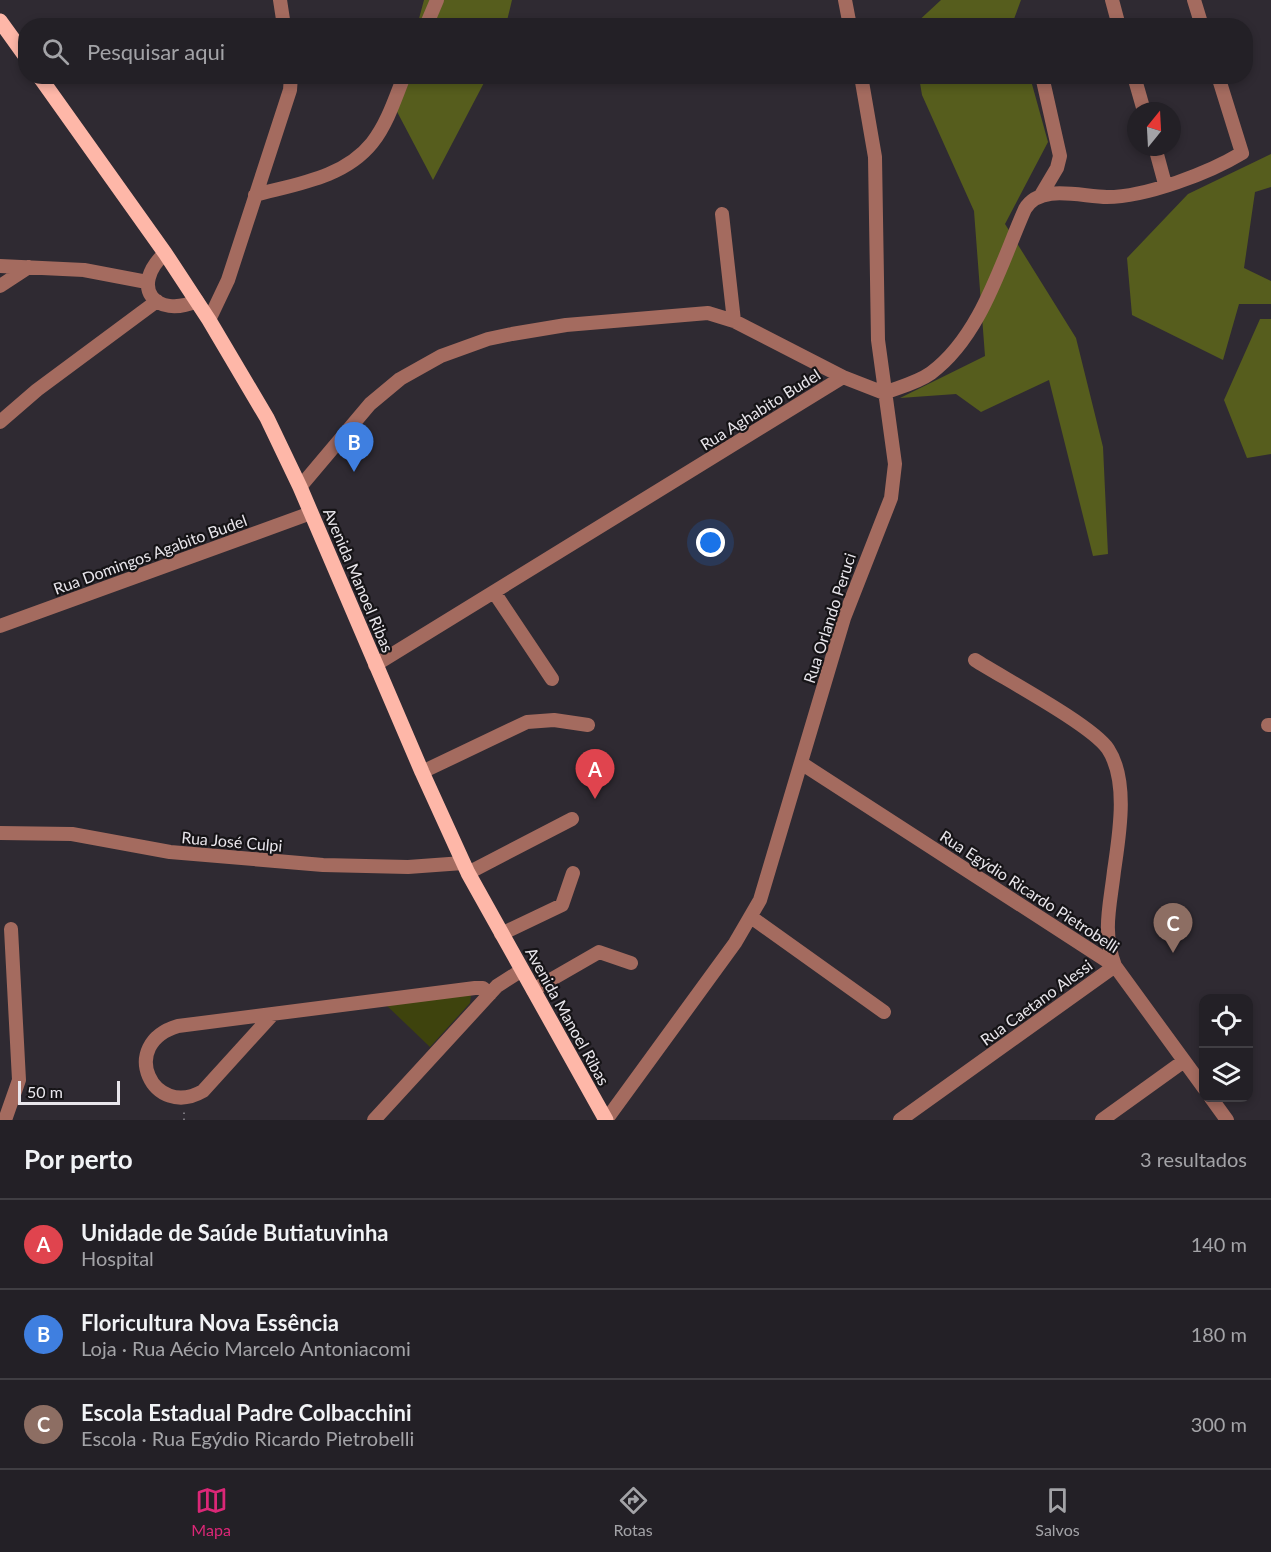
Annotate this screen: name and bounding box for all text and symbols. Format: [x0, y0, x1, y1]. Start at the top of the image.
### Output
search box [18, 18, 1253, 84]
icon: search [39, 35, 72, 68]
text: Pesquisar aqui [87, 38, 225, 65]
north arrow [1127, 102, 1181, 156]
street label: Rua Aghabito Budel [696, 364, 824, 454]
pin: B [334, 422, 374, 472]
street label: Avenida Manoel Ribas [320, 505, 398, 655]
street label: Rua Domingos Agabito Budel [51, 510, 249, 598]
your location [696, 528, 725, 557]
street label: Rua Orlando Peruci [799, 550, 859, 686]
pin: A [576, 750, 614, 799]
street label: Rua Egýdio Ricardo Pietrobelli [937, 826, 1123, 956]
street label: Rua José Culpi [181, 827, 283, 855]
pin: C [1154, 904, 1192, 953]
street label: Avenida Manoel Ribas [522, 944, 614, 1088]
street label: Rua Caetano Alessi [976, 955, 1096, 1049]
map controls [1199, 994, 1253, 1102]
button: locate [1199, 994, 1253, 1048]
button: layers [1199, 1048, 1253, 1102]
scale bar [18, 1078, 120, 1106]
text: 50 m [27, 1082, 63, 1101]
text: Por perto [24, 1143, 133, 1175]
text: 3 resultados [1140, 1147, 1247, 1171]
text: Unidade de Saúde Butiatuvinha [81, 1219, 389, 1246]
text: A [37, 1232, 50, 1256]
text: 140 m [1191, 1232, 1247, 1256]
text: Hospital [81, 1246, 154, 1270]
text: Floricultura Nova Essência [81, 1309, 339, 1336]
text: B [37, 1322, 50, 1346]
text: 180 m [1191, 1322, 1247, 1346]
text: Loja · Rua Aécio Marcelo Antoniacomi [81, 1336, 411, 1360]
text: Escola Estadual Padre Colbacchini [81, 1399, 412, 1426]
text: C [37, 1412, 50, 1436]
text: 300 m [1191, 1412, 1247, 1436]
text: Escola · Rua Egýdio Ricardo Pietrobelli [81, 1426, 414, 1450]
tab: Mapa [191, 1484, 231, 1539]
tab: Rotas [614, 1484, 653, 1539]
tab: Salvos [1035, 1484, 1080, 1539]

